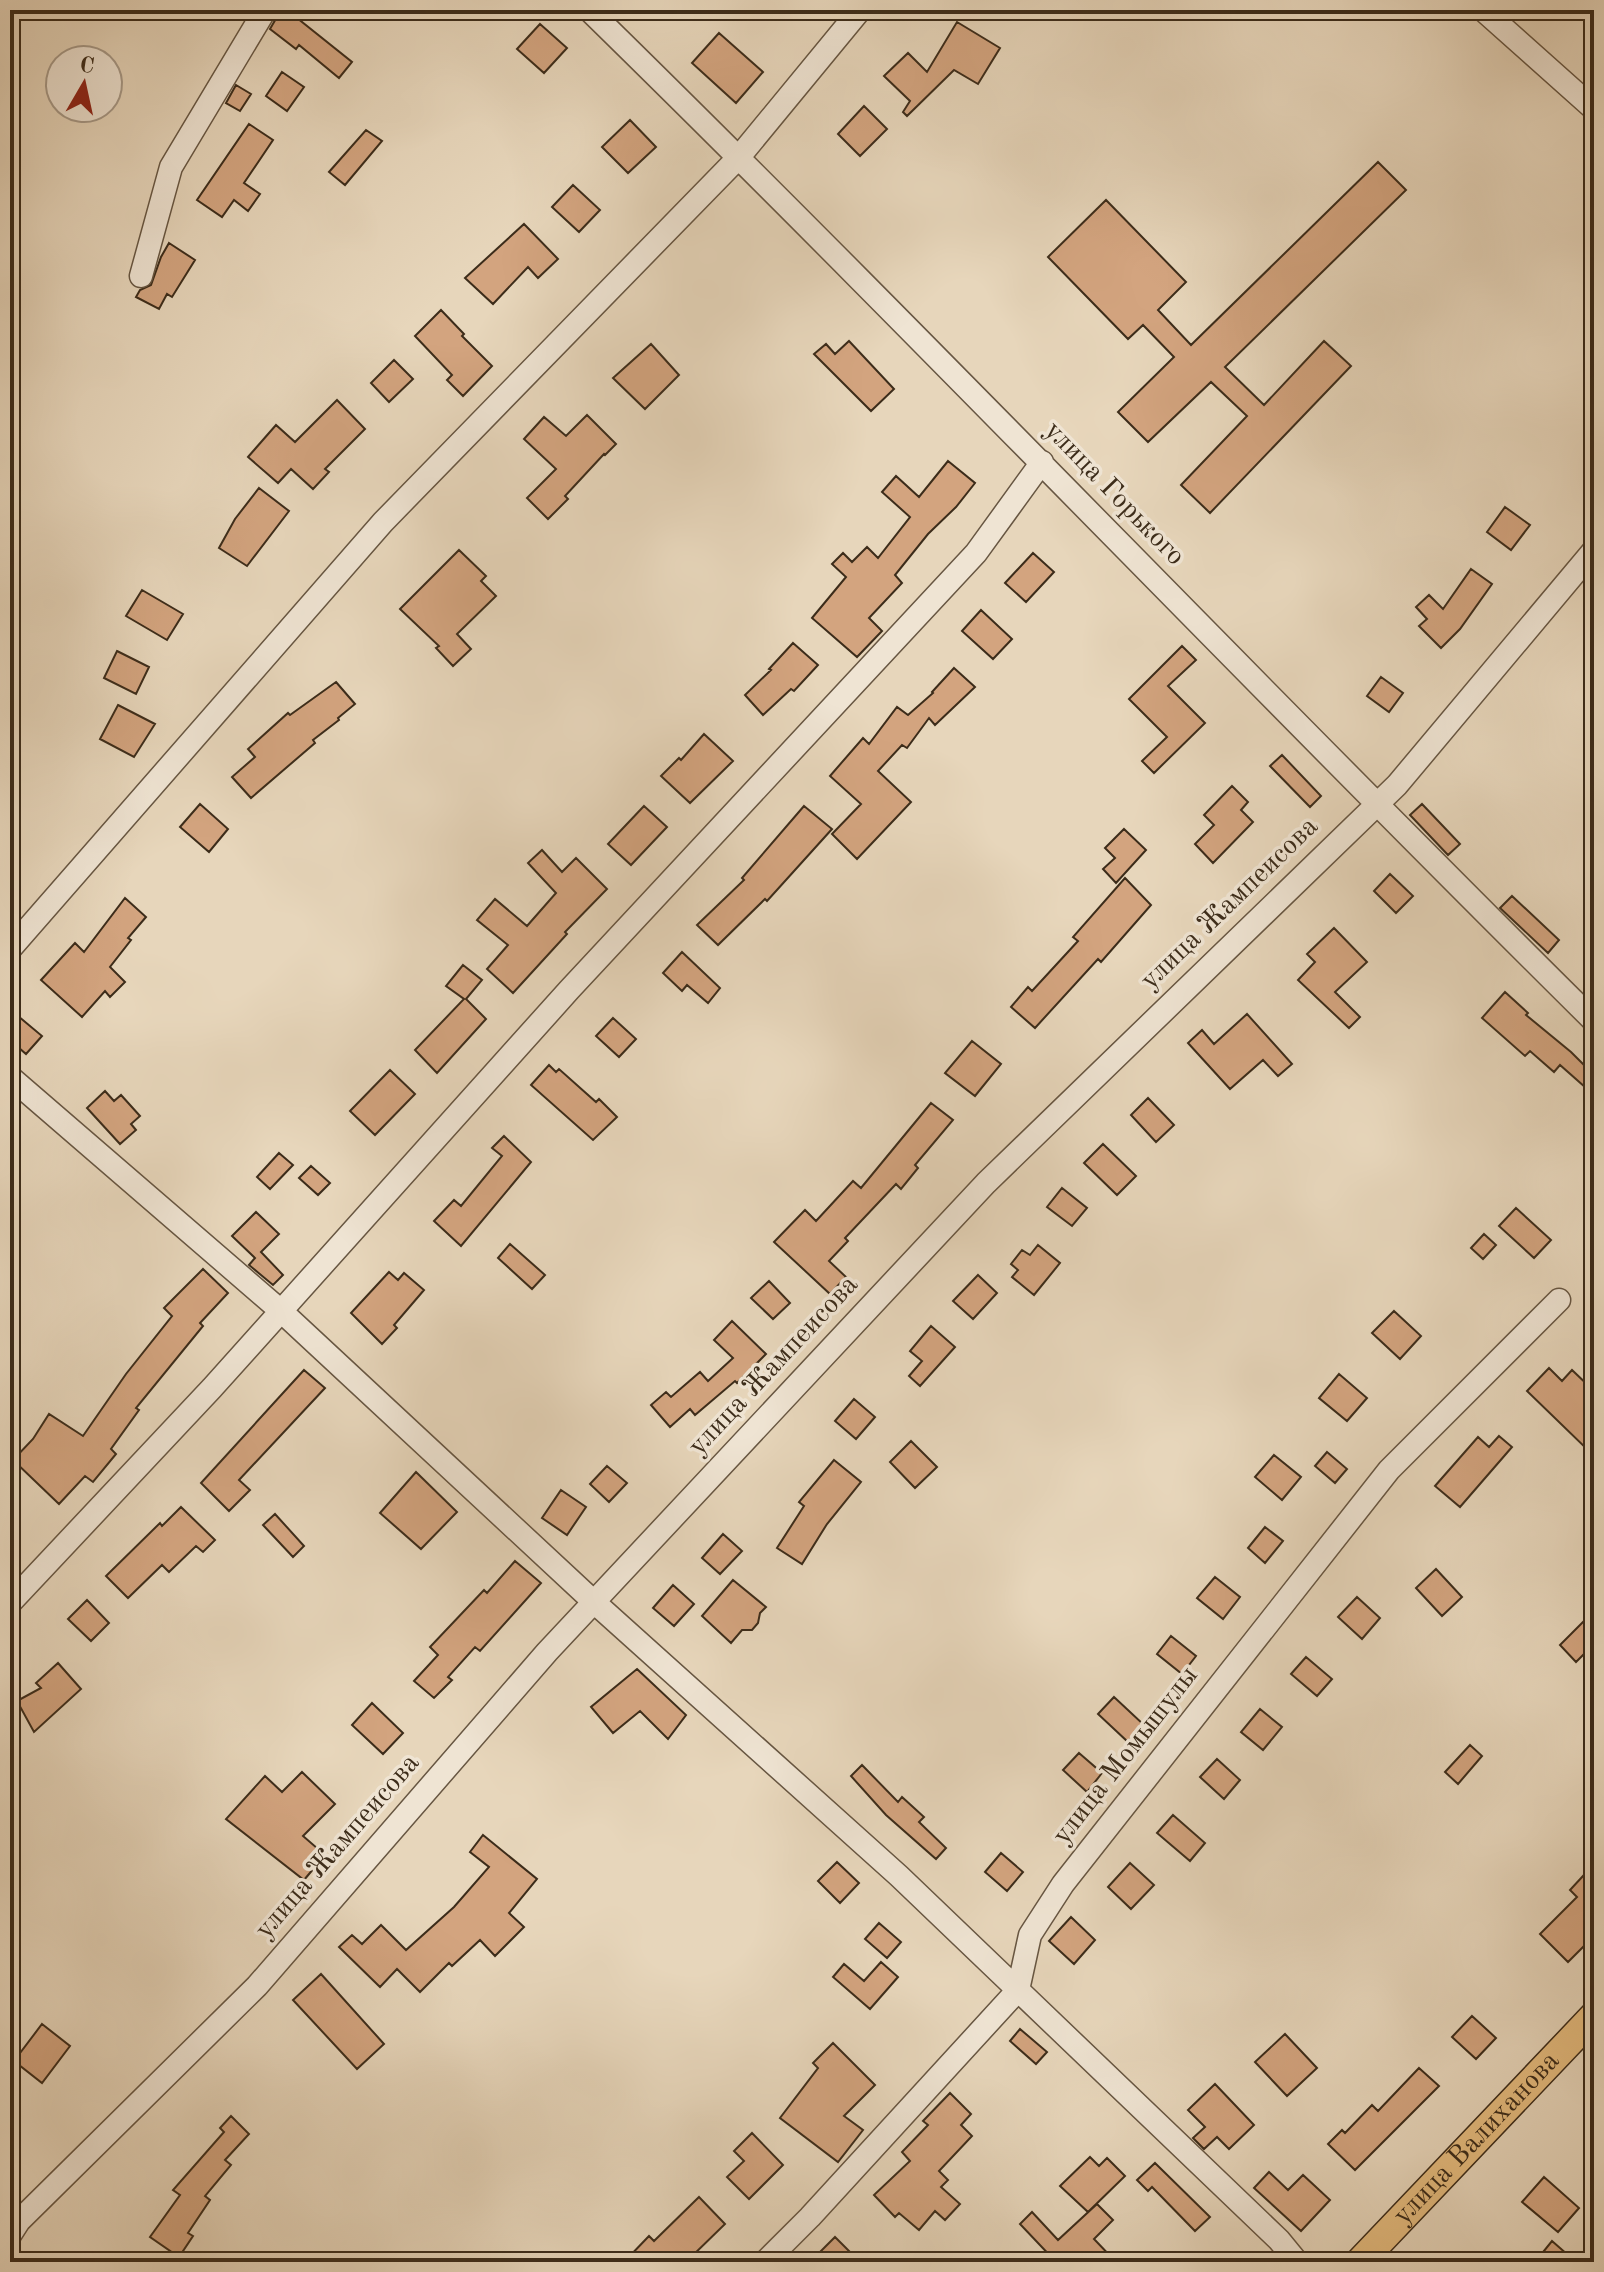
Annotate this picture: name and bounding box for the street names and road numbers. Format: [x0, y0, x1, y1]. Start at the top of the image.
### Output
street label: улица Горького [1039, 417, 1189, 571]
street label: улица Жампеисова [1136, 812, 1324, 995]
street label: улица Жампеисова [684, 1271, 864, 1461]
street label: улица Момышулы [1048, 1662, 1204, 1850]
street label: улица Жампеисова [251, 1749, 426, 1945]
street label: улица Валиханова [1389, 2047, 1566, 2231]

